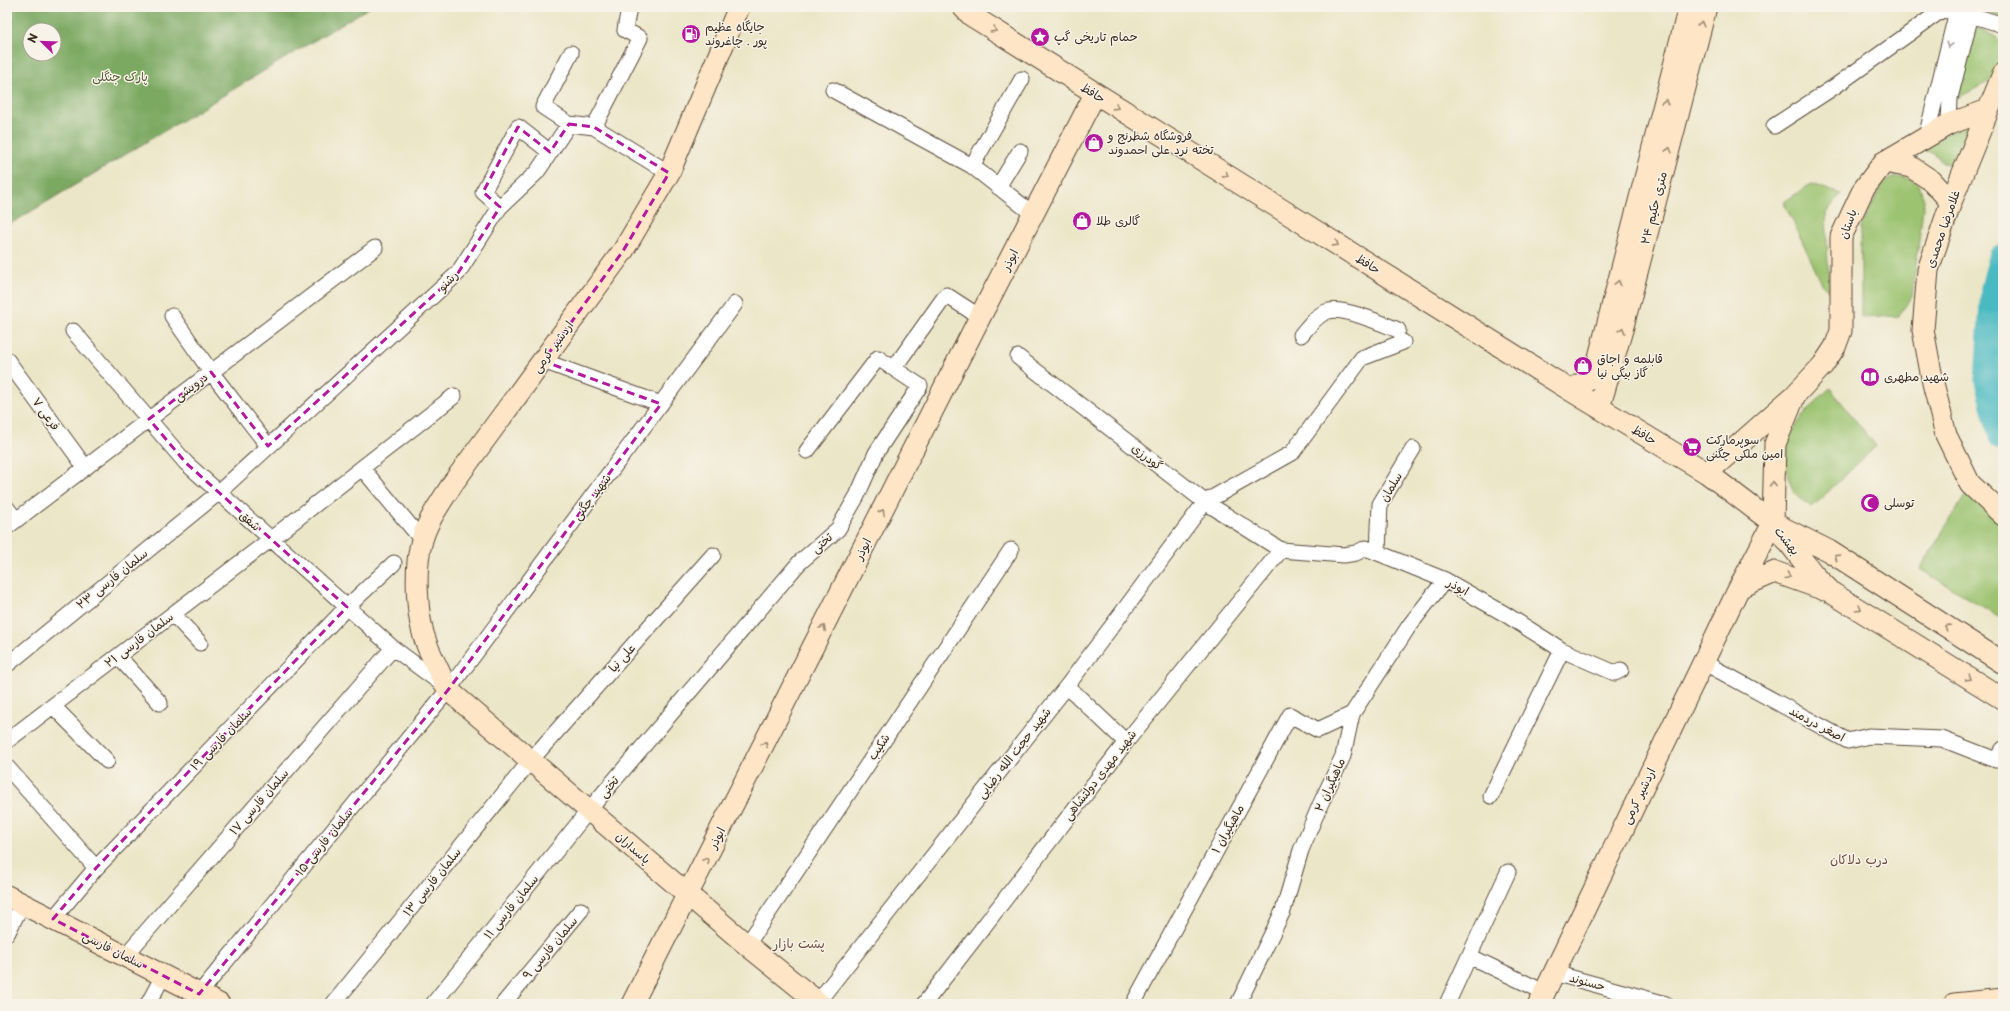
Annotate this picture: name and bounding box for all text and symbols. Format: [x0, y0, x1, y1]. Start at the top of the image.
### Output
place label: جایگاه عظیم پور . چاغروند [705, 17, 767, 49]
one-way arrow [1696, 21, 1705, 28]
north arrow [22, 22, 62, 62]
fuel station icon: جایگاه عظیم پور . چاغروند [680, 23, 702, 45]
one-way arrow [990, 25, 997, 33]
place icon: حمام تاریخی گپ [1029, 26, 1051, 48]
place label: حمام تاریخی گپ [1054, 27, 1138, 46]
text: N [23, 30, 42, 45]
one-way arrow [1945, 41, 1954, 48]
park label: پارک جنگلی [92, 67, 148, 85]
street label: حافظ [1078, 78, 1109, 107]
one-way arrow [1660, 99, 1668, 106]
one-way arrow [1112, 102, 1119, 109]
place label: فروشگاه شطرنج و تخته نرد علی احمدوند [1107, 126, 1214, 158]
shop icon: فروشگاه شطرنج و تخته نرد علی احمدوند [1083, 132, 1105, 154]
one-way arrow [1664, 147, 1672, 154]
street label: ۲۴ متری حکیم [1635, 169, 1672, 246]
one-way arrow [1222, 171, 1229, 178]
street label: غلامرضا محمدی [1920, 187, 1964, 270]
street label: باستان [1833, 206, 1861, 241]
shop icon: گالری طلا [1071, 210, 1093, 232]
place label: گالری طلا [1096, 211, 1140, 229]
one-way arrow [1332, 239, 1339, 246]
street label: ابوذر [996, 246, 1022, 274]
street label: حافظ [1353, 249, 1384, 278]
street label: رشنو [432, 266, 462, 295]
one-way arrow [1614, 279, 1622, 286]
street label: اردشیر کرمی [527, 317, 577, 376]
one-way arrow [1617, 327, 1626, 334]
place label: قابلمه و اجاق گاز بیگی نیا [1597, 349, 1663, 381]
shop icon: قابلمه و اجاق گاز بیگی نیا [1572, 355, 1594, 377]
library icon: شهید مطهری [1859, 366, 1881, 388]
street label: درویشی [170, 367, 211, 405]
place label: شهید مطهری [1884, 367, 1949, 385]
street label: فرعی ۷ [29, 393, 65, 434]
street label: حافظ [1629, 420, 1660, 449]
place label: سوپرمارکت امین ملکی چگنی [1706, 430, 1783, 462]
supermarket icon: سوپرمارکت امین ملکی چگنی [1681, 436, 1703, 458]
street label: گودرزی [1128, 438, 1167, 474]
street label: سلمان [1374, 468, 1406, 505]
street label: شهید چگنی [568, 469, 615, 524]
one-way arrow [1769, 481, 1777, 487]
mosque icon: توسلی [1859, 492, 1881, 514]
place label: توسلی [1884, 493, 1915, 511]
street label: شفق [236, 506, 265, 535]
one-way arrow [877, 509, 884, 516]
street label: بهشت [1771, 522, 1805, 558]
street label: تختی [807, 527, 836, 557]
street label: ابوذر [849, 535, 875, 563]
street label: سلمان فارسی ۲۳ [72, 544, 151, 613]
one-way arrow [1834, 554, 1841, 561]
one-way arrow [1784, 571, 1791, 580]
street label: ابوذر [1444, 572, 1473, 599]
one-way arrow [1854, 604, 1861, 611]
street label: سلمان فارسی ۲۱ [100, 607, 177, 671]
one-way arrow [818, 625, 826, 632]
one-way arrow [1944, 625, 1951, 632]
street label: علی نیا [604, 639, 639, 676]
one-way arrow [1965, 673, 1972, 680]
street label: اصغر دردمند [1786, 701, 1849, 745]
street label: سلمان فارسی ۱۹ [185, 703, 255, 774]
street label: شهید حجت الله رضایی [972, 703, 1055, 802]
street label: شهید مهدی دولتشاهی [1058, 725, 1140, 823]
street label: شکیب [863, 730, 894, 763]
one-way arrow [760, 741, 768, 748]
street label: ماهیگیران ۲ [1309, 755, 1349, 814]
street label: سلمان فارسی ۱۷ [224, 764, 292, 838]
street label: اردشیر کرمی [1617, 764, 1659, 827]
street label: تختی [594, 771, 623, 801]
street label: ماهیگیران ۱ [1206, 801, 1248, 856]
street label: سلمان فارسی ۱۵ [290, 804, 356, 879]
street label: ابوذر [703, 824, 729, 852]
street label: پاسداران [612, 827, 655, 867]
street label: سلمان فارسی ۱۳ [398, 843, 465, 920]
district label: درب دلاکان [1830, 849, 1888, 868]
one-way arrow [701, 857, 709, 865]
street label: سلمان فارسی ۱۱ [478, 870, 542, 943]
street label: سلمان فارسی ۹ [517, 912, 581, 983]
street label: سلمان فارسی [80, 926, 147, 972]
district label: پشت بازار [772, 933, 825, 952]
street label: حسنوند [1568, 968, 1608, 995]

